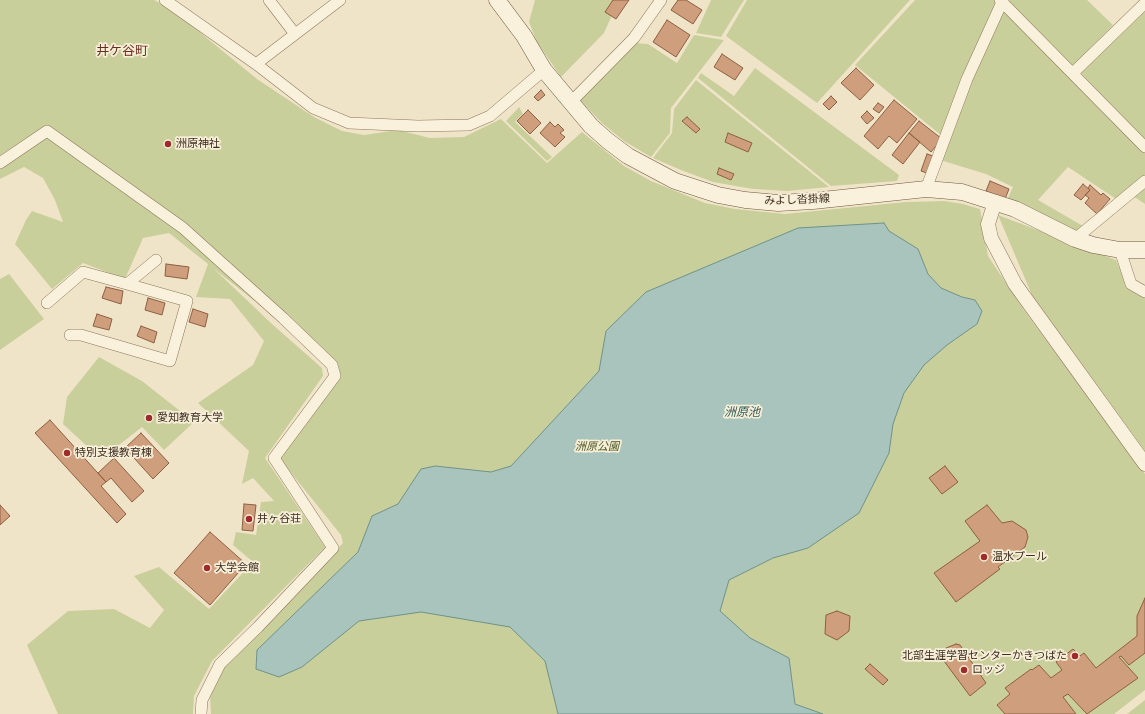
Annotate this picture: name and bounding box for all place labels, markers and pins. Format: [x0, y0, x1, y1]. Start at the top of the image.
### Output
place label: 洲原神社 [176, 137, 220, 151]
marker: 洲原神社 [163, 139, 173, 149]
place label: 愛知教育大学 [157, 411, 223, 425]
marker: 愛知教育大学 [144, 413, 154, 423]
place label: 特別支援教育棟 [75, 446, 152, 460]
marker: 特別支援教育棟 [62, 448, 72, 458]
place label: 井ヶ谷荘 [257, 512, 301, 526]
marker: 井ヶ谷荘 [244, 514, 254, 524]
place label: 温水プール [992, 550, 1047, 564]
marker: 温水プール [979, 552, 989, 562]
place label: 大学会館 [215, 561, 259, 575]
marker: 大学会館 [202, 563, 212, 573]
place label: 北部生涯学習センターかきつばた [902, 649, 1067, 663]
marker: 北部生涯学習センターかきつばた [1070, 651, 1080, 661]
place label: ロッジ [972, 663, 1005, 677]
marker: ロッジ [959, 665, 969, 675]

